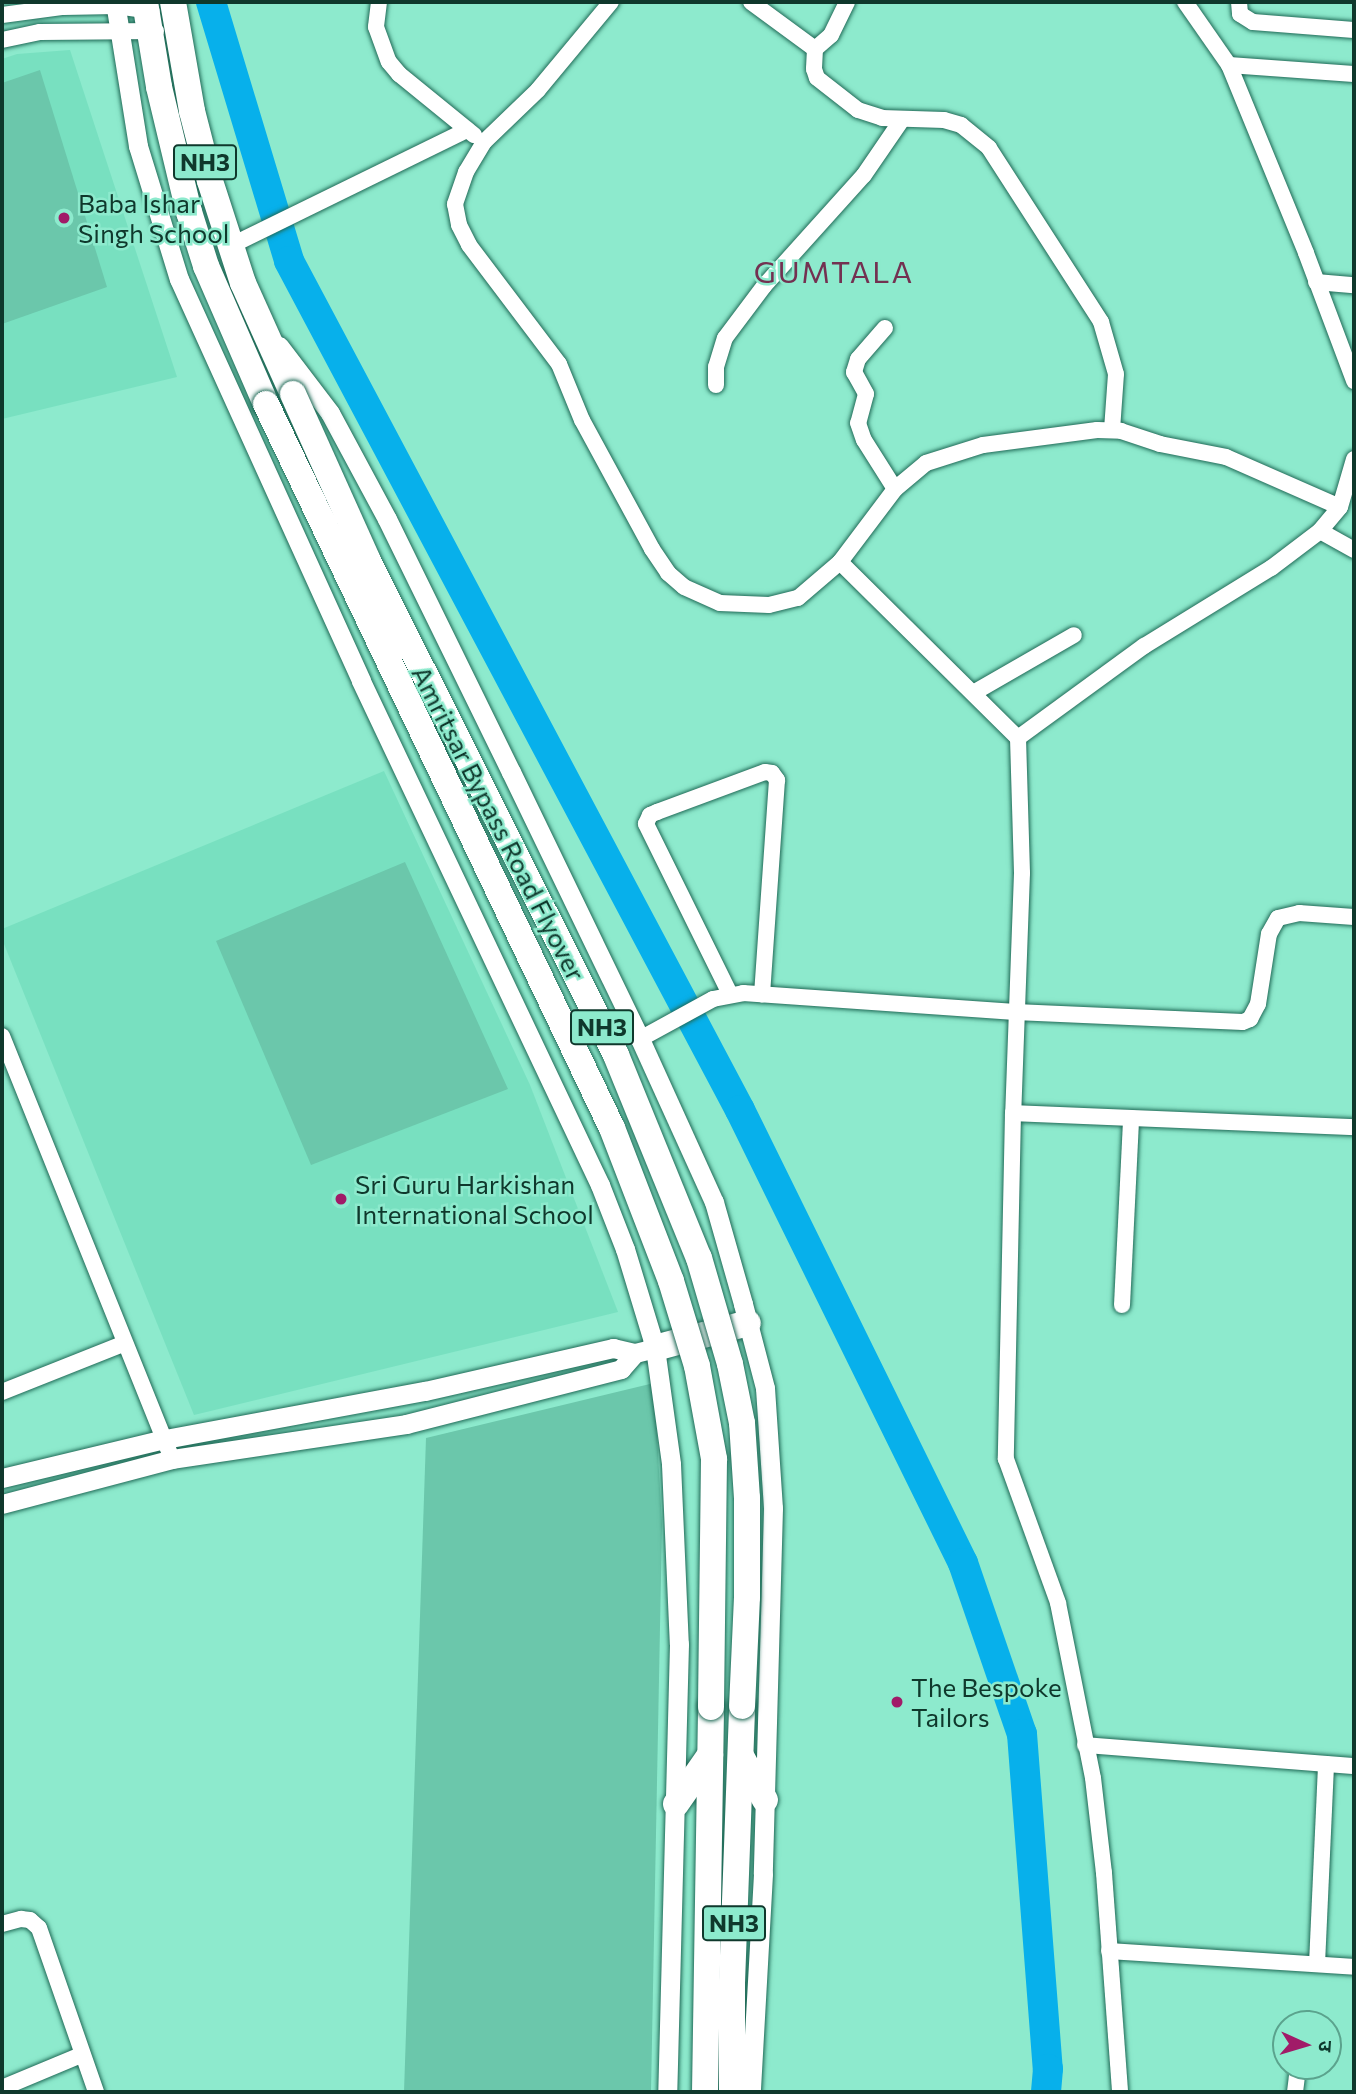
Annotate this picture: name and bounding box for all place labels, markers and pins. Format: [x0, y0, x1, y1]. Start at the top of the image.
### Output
place label: Baba Ishar Singh School [78, 187, 229, 248]
marker: Baba Ishar Singh School [56, 210, 72, 226]
place label: Sri Guru Harkishan International School [355, 1168, 594, 1230]
marker: Sri Guru Harkishan International School [333, 1191, 349, 1207]
place label: The Bespoke Tailors [911, 1671, 1062, 1732]
marker: The Bespoke Tailors [889, 1694, 905, 1710]

